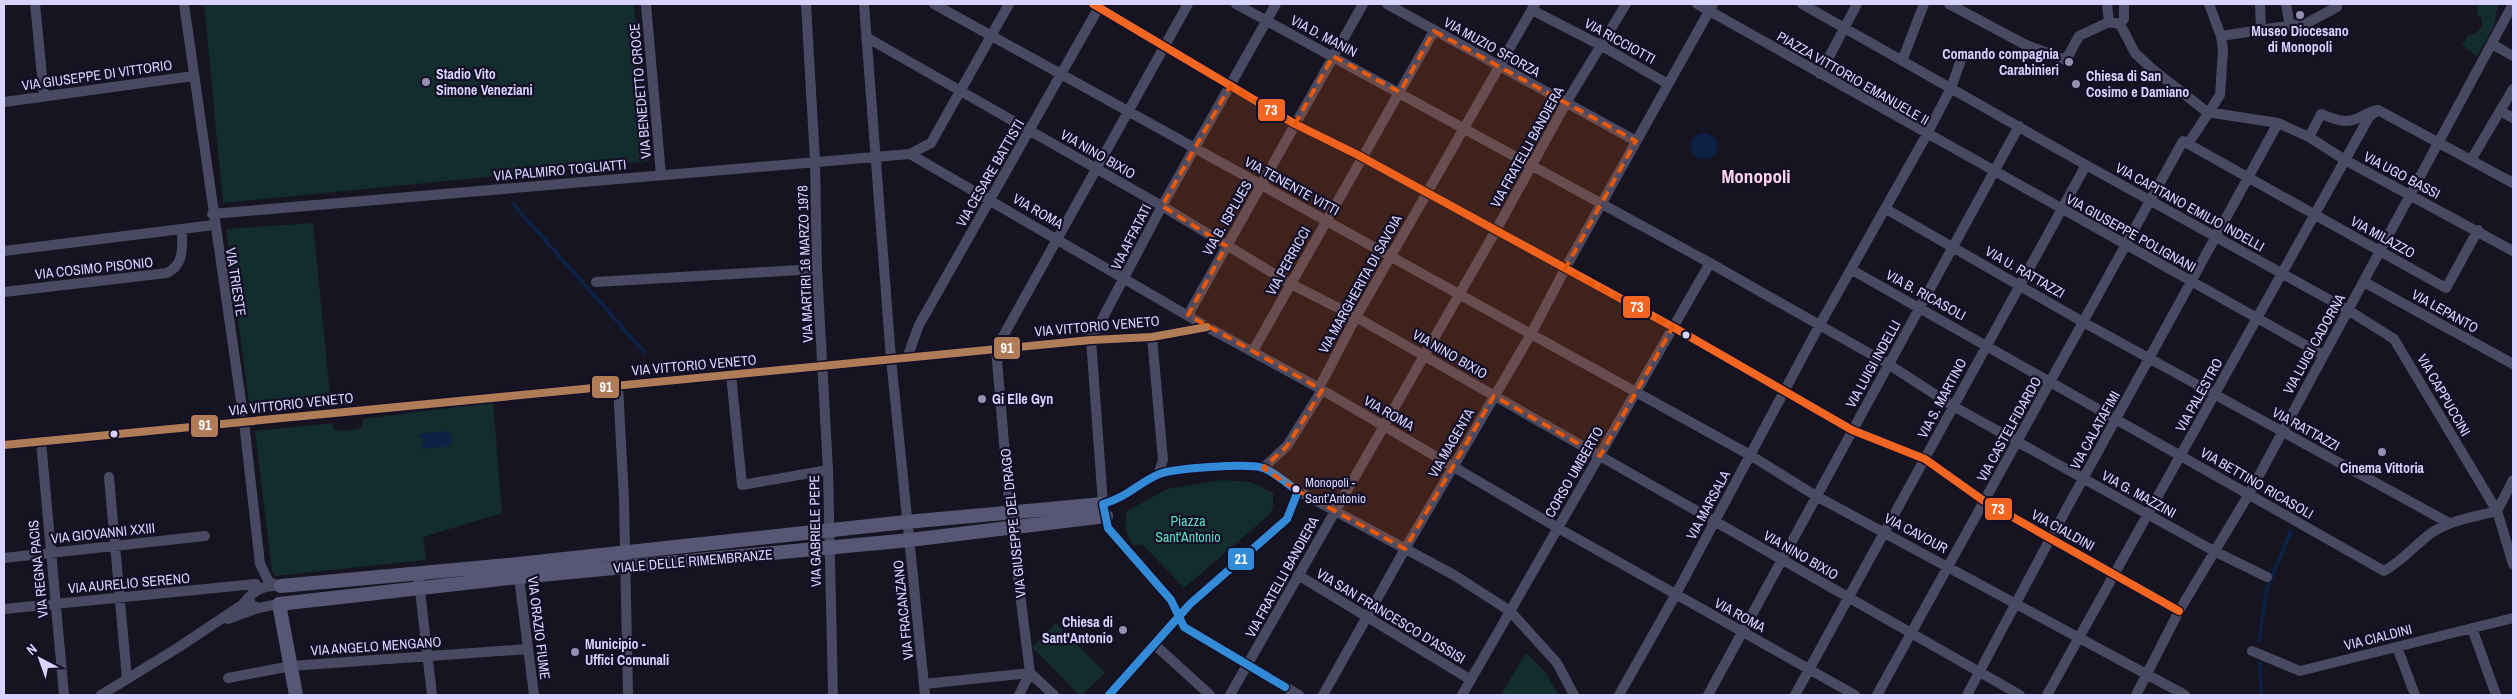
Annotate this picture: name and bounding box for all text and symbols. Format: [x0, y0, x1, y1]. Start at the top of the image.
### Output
marker: Museo Diocesano di Monopoli [2294, 9, 2306, 21]
street label: VIA D. MANIN [1288, 11, 1360, 61]
street label: VIA MUZIO SFORZA [1440, 13, 1544, 81]
street label: VIA RICCIOTTI [1581, 14, 1659, 68]
place label: Museo Diocesano di Monopoli [2251, 22, 2349, 56]
street label: VIA BENEDETTO CROCE [625, 23, 655, 159]
street label: PIAZZA VITTORIO EMANUELE II [1774, 27, 1932, 129]
place label: Comando compagnia Carabinieri [1942, 45, 2060, 79]
street label: VIA GIUSEPPE DI VITTORIO [21, 56, 173, 94]
marker: Comando compagnia Carabinieri [2063, 56, 2075, 68]
place label: Stadio Vito Simone Veneziani [436, 65, 533, 99]
place label: Chiesa di San Cosimo e Damiano [2086, 67, 2189, 101]
marker: Stadio Vito Simone Veneziani [420, 76, 432, 88]
marker: Chiesa di San Cosimo e Damiano [2070, 78, 2082, 90]
street label: VIA FRATELLI BANDIERA [1486, 83, 1568, 211]
line badge: 73 [1257, 98, 1286, 122]
text: 73 [1265, 101, 1277, 119]
street label: VIA CESARE BATTISTI [952, 116, 1028, 230]
street label: VIA NINO BIXIO [1057, 125, 1139, 183]
street label: VIA UGO BASSI [2361, 147, 2443, 203]
street label: VIA TENENTE VITTI [1241, 153, 1343, 219]
street label: VIA PALMIRO TOGLIATTI [493, 155, 627, 185]
street label: VIA CAPITANO EMILIO INDELLI [2112, 158, 2268, 256]
district label: Monopoli [1721, 163, 1791, 189]
street label: VIA B. ISPLUES [1198, 177, 1256, 259]
street label: VIA MARTIRI 16 MARZO 1978 [793, 185, 817, 343]
street label: VIA ROMA [1009, 189, 1067, 233]
street label: VIA GIUSEPPE POLIGNANI [2063, 190, 2199, 276]
street label: VIA AFFATATI [1107, 201, 1155, 273]
street label: VIA MARGHERITA DI SAVOIA [1314, 211, 1406, 357]
street label: VIA MILAZZO [2348, 212, 2418, 262]
street label: VIA PERRICCI [1262, 223, 1314, 299]
street label: VIA U. RATTAZZI [1982, 242, 2068, 302]
street label: VIA TRIESTE [222, 246, 250, 318]
street label: VIA COSIMO PISONIO [34, 253, 154, 283]
street label: VIA B. RICASOLI [1883, 266, 1969, 324]
street label: VIA LEPANTO [2408, 285, 2482, 337]
street label: VIA LUIGI CADORNA [2279, 291, 2349, 397]
line badge: 73 [1622, 295, 1651, 319]
text: 73 [1631, 298, 1643, 316]
street label: VIA VITTORIO VENETO [1034, 312, 1160, 340]
street label: VIA LUIGI INDELLI [1841, 317, 1905, 411]
street label: VIA NINO BIXIO [1409, 325, 1491, 383]
unlabelled marker [1681, 330, 1691, 340]
line badge: 91 [993, 336, 1021, 360]
text: 91 [1001, 339, 1014, 357]
street label: VIA VITTORIO VENETO [631, 351, 757, 379]
street label: VIA CAPPUCCINI [2413, 351, 2475, 439]
street label: VIA S. MARTINO [1913, 355, 1971, 441]
street label: VIA PALESTRO [2171, 355, 2227, 435]
street label: VIA CASTELFIDARDO [1973, 373, 2045, 485]
line badge: 91 [591, 375, 620, 399]
text: 91 [600, 378, 613, 396]
street label: VIA VITTORIO VENETO [228, 388, 354, 420]
street label: VIA CALATAFIMI [2066, 388, 2124, 472]
place label: Gi Elle Gyn [992, 390, 1053, 408]
street label: VIA ROMA [1360, 391, 1418, 435]
marker: Gi Elle Gyn [976, 393, 988, 405]
street label: VIA RATTAZZI [2269, 403, 2343, 455]
street label: VIA MAGENTA [1424, 405, 1478, 481]
line badge: 91 [190, 414, 219, 438]
text: 91 [199, 416, 212, 434]
street label: CORSO UMBERTO [1541, 423, 1607, 521]
unlabelled marker [109, 429, 119, 439]
street label: VIA BETTINO RICASOLI [2197, 443, 2317, 523]
marker: Cinema Vittoria [2376, 446, 2388, 458]
street label: VIA GIUSEPPE DEL DRAGO [996, 447, 1030, 599]
place label: Cinema Vittoria [2340, 459, 2425, 477]
street label: VIA G. MAZZINI [2099, 466, 2179, 522]
street label: VIA MARSALA [1682, 467, 1734, 543]
place label: Monopoli - Sant’Antonio [1305, 474, 1366, 507]
street label: VIA GABRIELE PEPE [805, 475, 825, 587]
marker: Monopoli - Sant’Antonio [1291, 484, 1301, 494]
line badge: 73 [1984, 497, 2013, 521]
text: 73 [1992, 500, 2004, 518]
street label: VIA CIALDINI [2028, 505, 2098, 555]
street label: VIA CAVOUR [1881, 509, 1951, 557]
park label: Piazza Sant'Antonio [1155, 512, 1221, 546]
street label: VIA FRATELLI BANDIERA [1241, 513, 1323, 641]
street label: VIA REGNA PACIS [24, 519, 52, 619]
street label: VIA GIOVANNI XXIII [50, 519, 156, 547]
street label: VIA NINO BIXIO [1760, 526, 1842, 584]
street label: VIALE DELLE RIMEMBRANZE [612, 545, 774, 577]
line badge: 21 [1227, 547, 1255, 571]
text: 21 [1235, 550, 1248, 568]
street label: VIA FRACANZANO [889, 559, 917, 661]
street label: VIA SAN FRANCESCO D'ASSISI [1313, 564, 1469, 668]
street label: VIA AURELIO SERENO [67, 569, 191, 597]
street label: VIA ORAZIO FIUME [524, 575, 554, 681]
street label: VIA ROMA [1711, 594, 1769, 636]
place label: Chiesa di Sant'Antonio [1042, 613, 1113, 647]
street label: VIA CIALDINI [2342, 620, 2414, 654]
marker: Chiesa di Sant'Antonio [1117, 624, 1129, 636]
street label: VIA ANGELO MENGANO [310, 632, 442, 660]
north arrow [15, 634, 65, 684]
place label: Municipio - Uffici Comunali [585, 635, 669, 669]
text: N [22, 640, 41, 659]
marker: Municipio - Uffici Comunali [569, 646, 581, 658]

